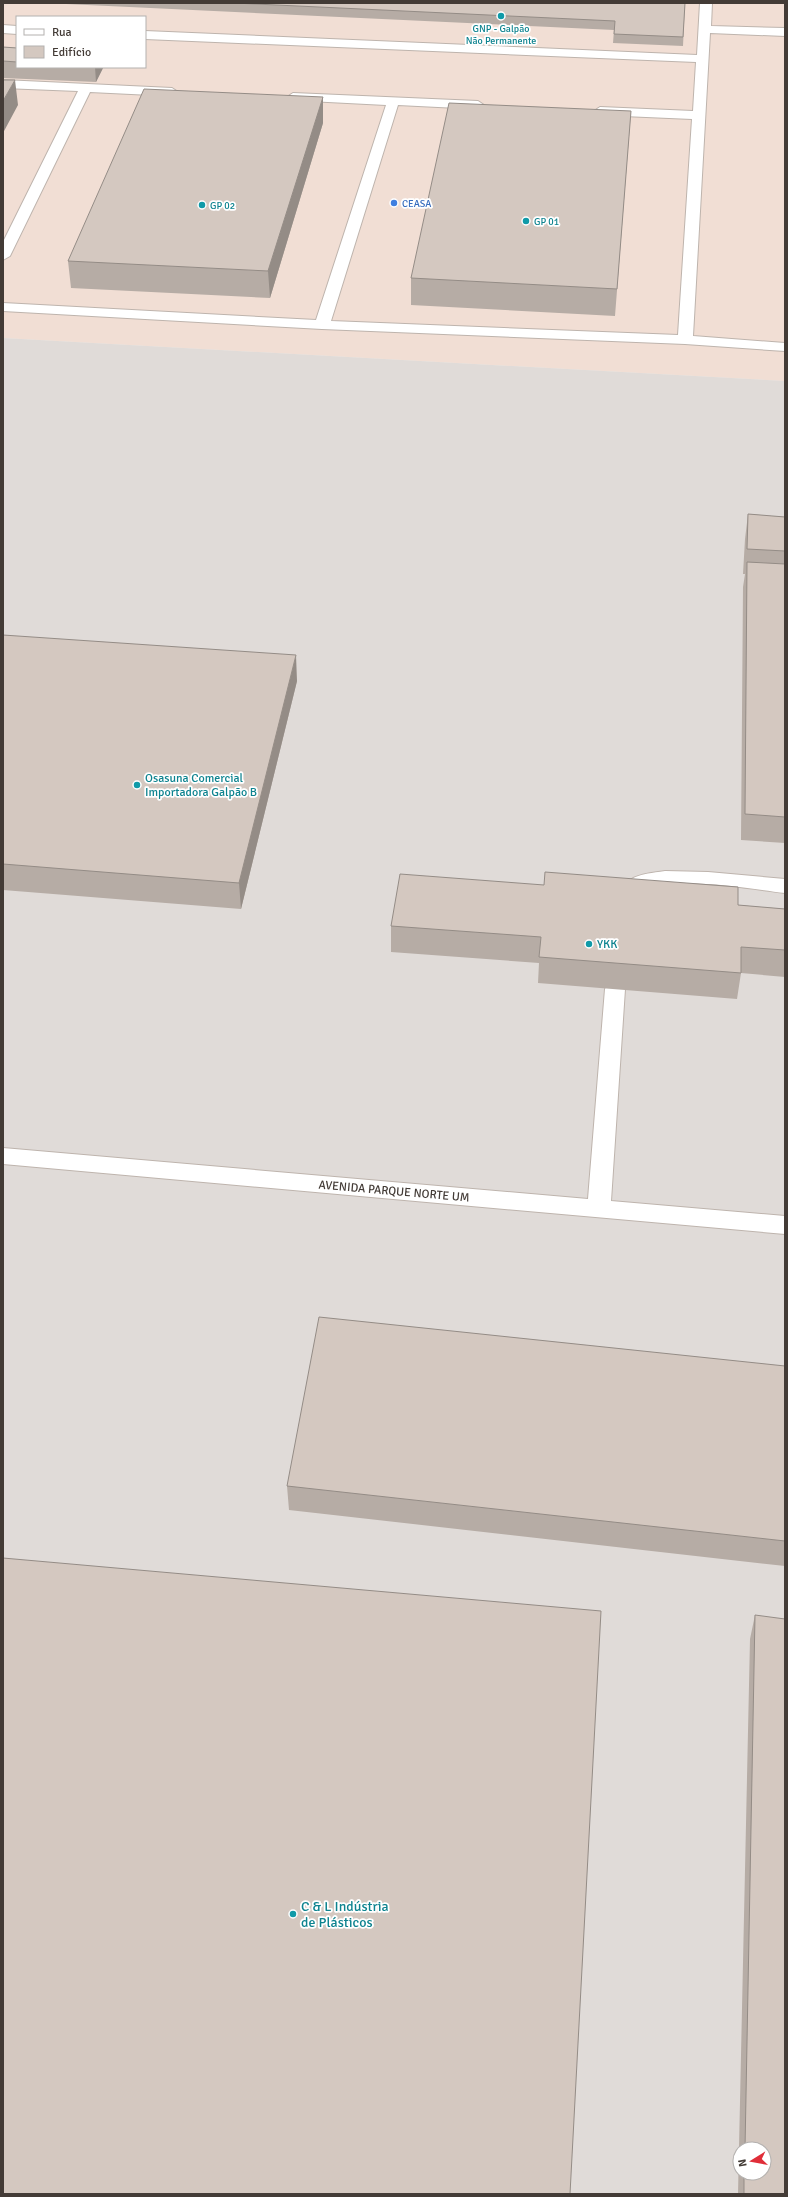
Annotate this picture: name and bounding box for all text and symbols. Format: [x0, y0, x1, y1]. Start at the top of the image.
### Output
marker: GNP - Galpão Não Permanente [496, 11, 506, 21]
legend [16, 16, 146, 68]
place label: GNP - Galpão Não Permanente [466, 23, 536, 47]
text: Rua [52, 25, 72, 40]
text: Edifício [52, 45, 91, 60]
marker: CEASA [389, 198, 399, 208]
place label: CEASA [402, 198, 431, 210]
marker: GP 02 [197, 200, 207, 210]
place label: GP 02 [210, 200, 235, 212]
marker: GP 01 [521, 216, 531, 226]
place label: GP 01 [534, 216, 559, 228]
place label: Osasuna Comercial Importadora Galpão B [145, 771, 257, 800]
marker: Osasuna Comercial Importadora Galpão B [132, 780, 142, 790]
place label: YKK [597, 937, 617, 952]
marker: YKK [584, 939, 594, 949]
street label: AVENIDA PARQUE NORTE UM [318, 1177, 470, 1206]
place label: C & L Indústria de Plásticos [301, 1898, 389, 1931]
marker: C & L Indústria de Plásticos [288, 1909, 298, 1919]
north arrow [732, 2141, 772, 2181]
text: N [736, 2158, 750, 2168]

